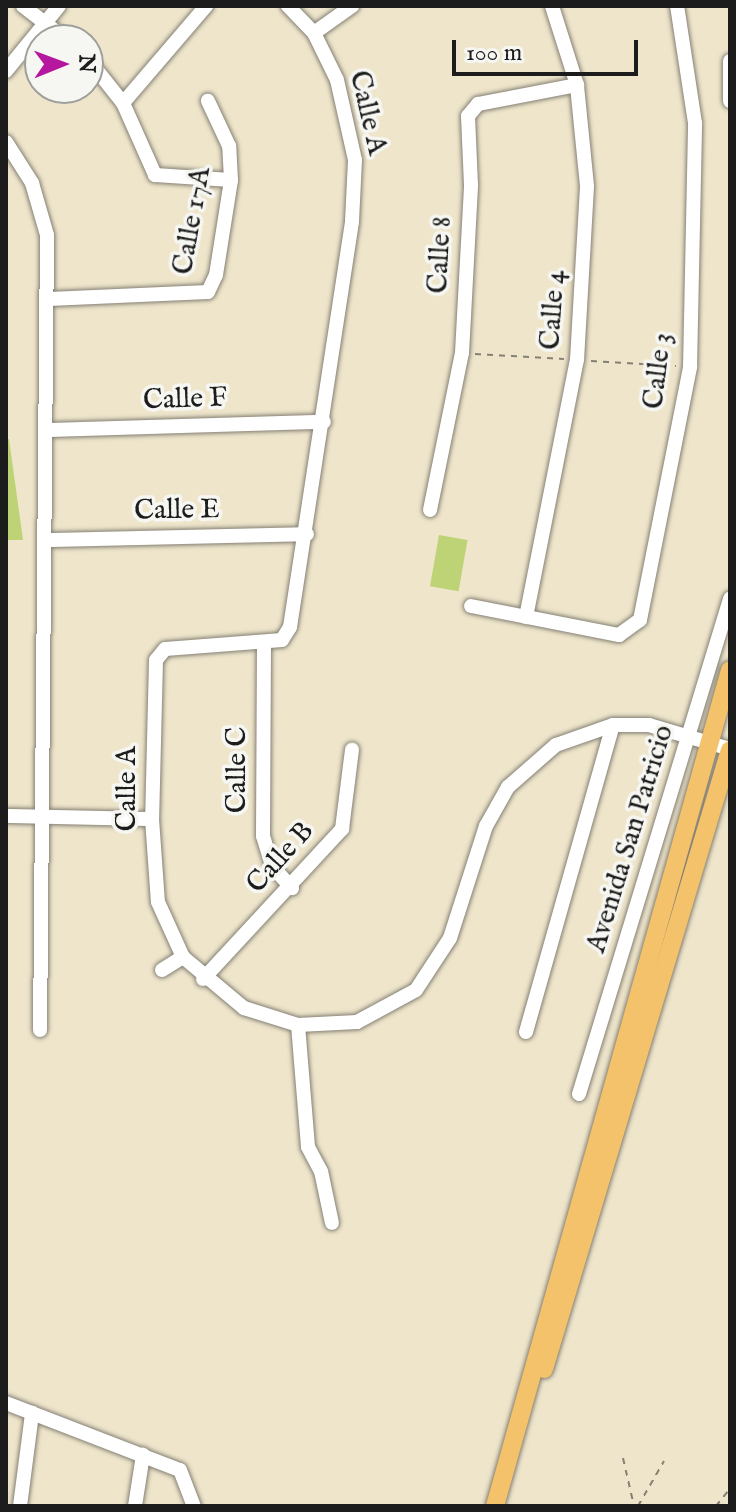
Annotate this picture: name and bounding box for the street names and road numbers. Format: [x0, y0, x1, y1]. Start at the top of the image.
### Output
street label: Calle A [341, 68, 393, 158]
street label: Calle 17A [167, 165, 219, 277]
street label: Calle 8 [422, 216, 460, 294]
street label: Calle 4 [534, 269, 574, 351]
street label: Calle 3 [638, 331, 680, 411]
street label: Calle F [142, 382, 228, 418]
street label: Calle E [134, 493, 220, 529]
street label: Avenida San Patricio [580, 721, 682, 957]
street label: Calle C [221, 727, 255, 813]
street label: Calle A [111, 746, 145, 832]
street label: Calle B [240, 815, 322, 901]

